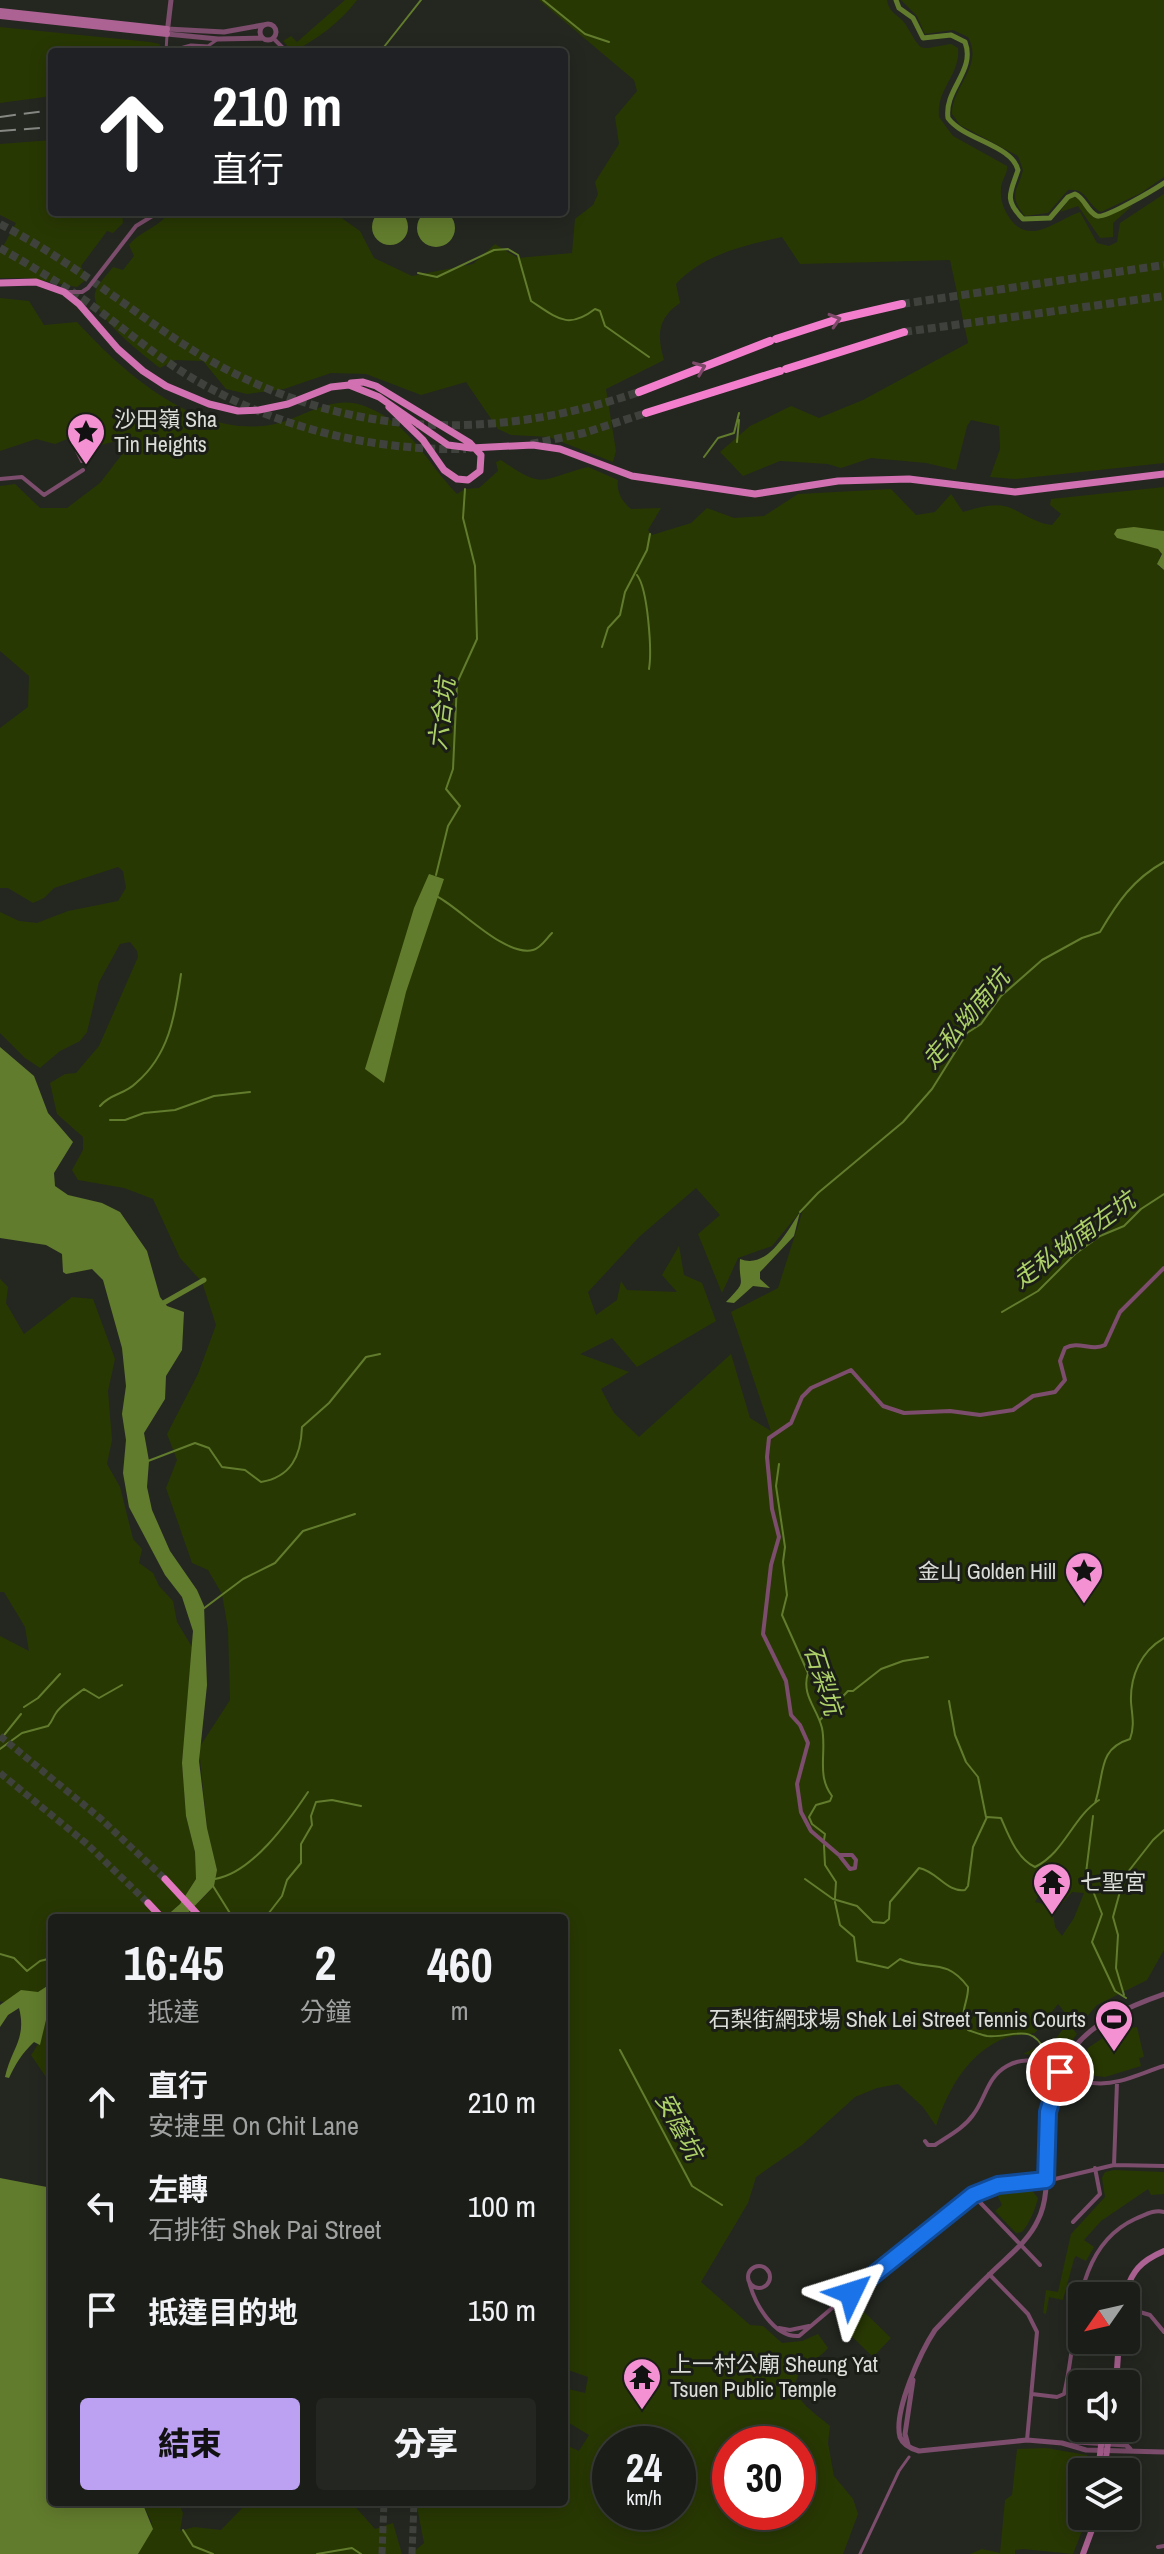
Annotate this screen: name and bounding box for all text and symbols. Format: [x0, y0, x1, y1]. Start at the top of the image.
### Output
text: 210 m [212, 68, 342, 143]
icon: ahead [80, 80, 184, 184]
text: 直行 [212, 145, 284, 193]
one-way arrow [828, 313, 842, 329]
one-way arrow [692, 361, 706, 378]
place label: 沙田嶺 Sha Tin Heights [114, 404, 217, 459]
place icon: 沙田嶺 Sha Tin Heights [65, 411, 107, 466]
water label: 六合坑 [421, 673, 462, 752]
water label: 走私坳南坑 [914, 960, 1018, 1075]
water label: 走私坳南左坑 [1006, 1182, 1143, 1294]
place icon: 金山 Golden Hill [1063, 1550, 1105, 1605]
place label: 金山 Golden Hill [918, 1556, 1056, 1586]
water label: 石梨坑 [798, 1641, 851, 1722]
temple icon: 七聖宮 [1031, 1861, 1073, 1916]
place label: 七聖宮 [1080, 1867, 1146, 1897]
text: 16:45 [123, 1930, 224, 1995]
text: 2 [315, 1930, 336, 1995]
text: 460 [427, 1932, 493, 1997]
text: m [451, 1993, 469, 2028]
text: 抵達 [148, 1994, 200, 2029]
text: 分鐘 [299, 1994, 351, 2029]
sports icon: 石梨街網球場 Shek Lei Street Tennis Courts [1093, 1998, 1135, 2053]
place label: 石梨街網球場 Shek Lei Street Tennis Courts [709, 2004, 1086, 2034]
pin [1026, 2038, 1094, 2106]
icon: arrive [1038, 2050, 1082, 2094]
text: 直行 [148, 2065, 208, 2105]
icon: ahead [80, 2080, 124, 2124]
text: 210 m [468, 2082, 536, 2122]
water label: 安蔭坑 [649, 2086, 712, 2167]
text: 安捷里 On Chit Lane [148, 2108, 359, 2143]
text: 左轉 [148, 2169, 208, 2209]
icon: left [80, 2184, 124, 2228]
text: 100 m [468, 2186, 536, 2226]
text: 石排街 Shek Pai Street [148, 2212, 381, 2247]
position arrow [809, 2251, 893, 2335]
north arrow [1068, 2282, 1140, 2354]
map controls [1068, 2282, 1140, 2530]
icon: arrive [80, 2288, 124, 2332]
text: 150 m [468, 2290, 536, 2330]
text: 抵達目的地 [148, 2292, 298, 2332]
place label: 上一村公廟 Sheung Yat Tsuen Public Temple [670, 2349, 878, 2404]
temple icon: 上一村公廟 Sheung Yat Tsuen Public Temple [621, 2356, 663, 2411]
button: sound [1068, 2370, 1140, 2442]
button: 結束 [80, 2398, 300, 2490]
button: 分享 [316, 2398, 536, 2490]
speed limit sign: 30 [712, 2426, 816, 2530]
text: 24 [626, 2441, 662, 2494]
button: layers [1068, 2458, 1140, 2530]
text: km/h [626, 2484, 662, 2511]

